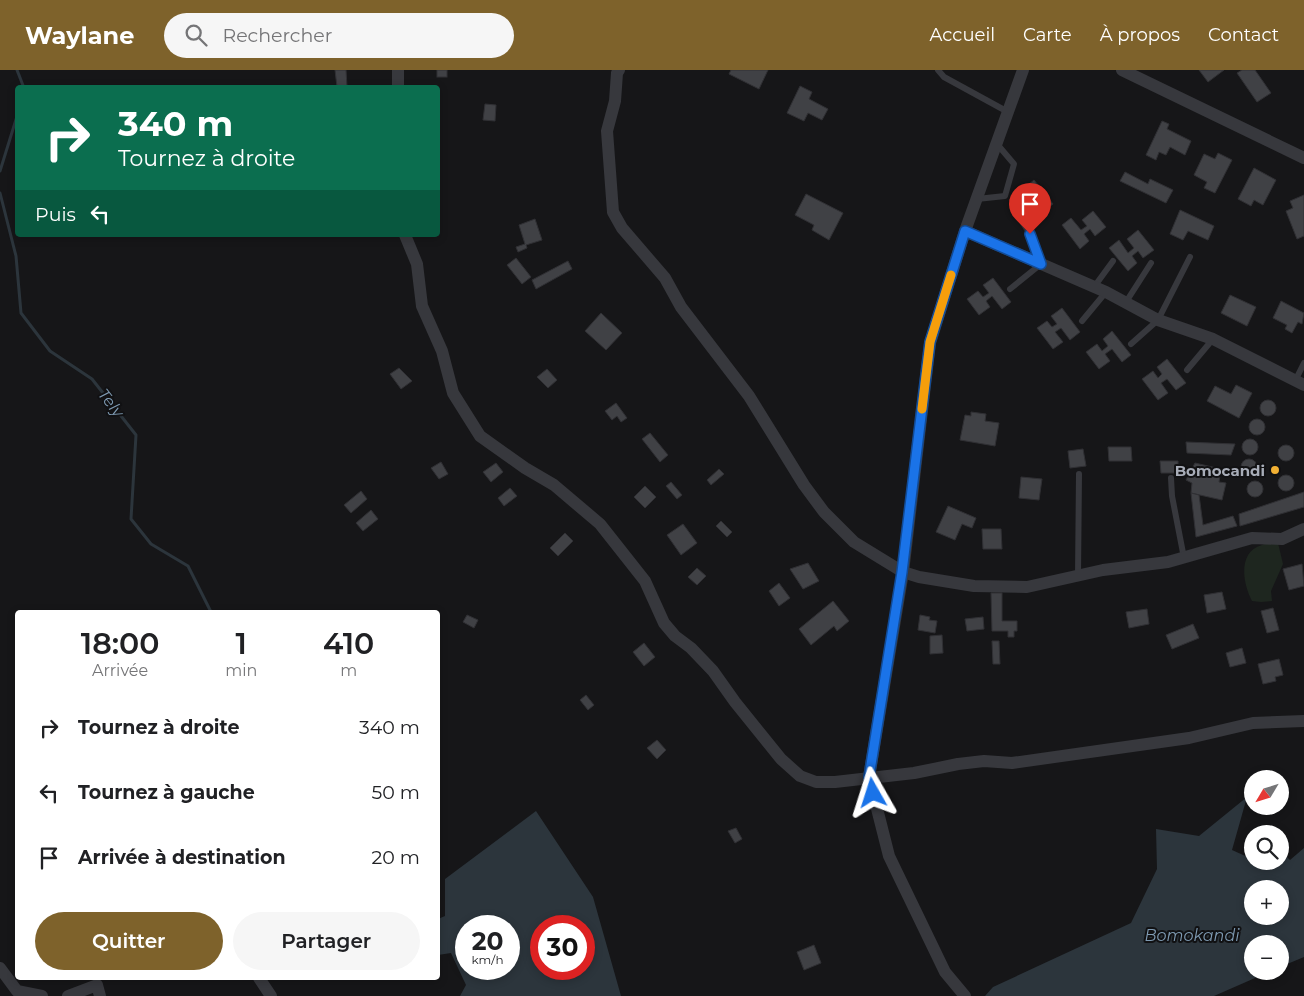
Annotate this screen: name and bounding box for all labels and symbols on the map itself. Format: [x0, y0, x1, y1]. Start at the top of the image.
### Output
pin [1009, 183, 1051, 234]
water label: Tely [94, 385, 129, 422]
place label: Bomocandi [1175, 461, 1265, 480]
marker: Bomocandi [1269, 464, 1281, 476]
position arrow [846, 766, 898, 818]
north arrow [1244, 770, 1289, 815]
speed limit sign: 30 [530, 915, 595, 980]
water label: Bomokandi [1144, 926, 1240, 945]

